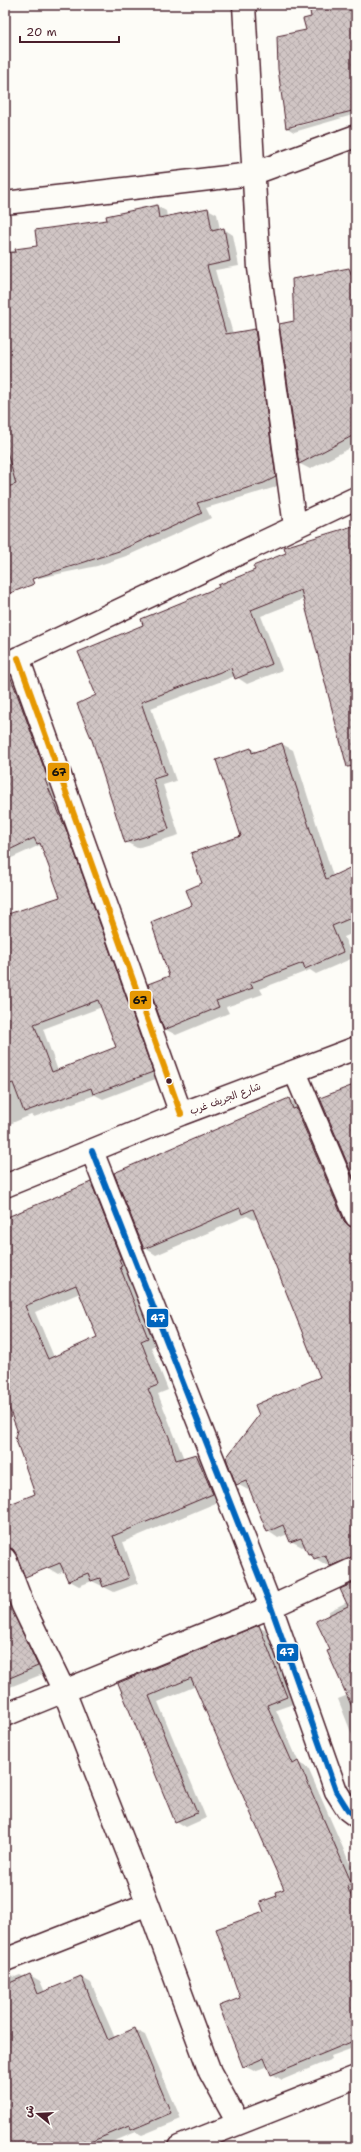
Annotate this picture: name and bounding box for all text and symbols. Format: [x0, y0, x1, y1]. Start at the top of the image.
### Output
scale bar [20, 18, 119, 44]
text: 20 m [26, 24, 57, 40]
line badge: 67 [47, 762, 70, 782]
text: 67 [52, 765, 67, 780]
line badge: 67 [129, 990, 152, 1010]
text: 67 [133, 993, 148, 1008]
unlabelled marker [164, 1076, 174, 1086]
street label: شارع الجريف غرب [188, 1079, 263, 1118]
line badge: 47 [146, 1308, 169, 1328]
text: 47 [151, 1311, 166, 1326]
line badge: 47 [276, 1643, 299, 1662]
text: 47 [280, 1645, 295, 1660]
north arrow [18, 2094, 58, 2134]
text: ش [20, 2103, 38, 2119]

